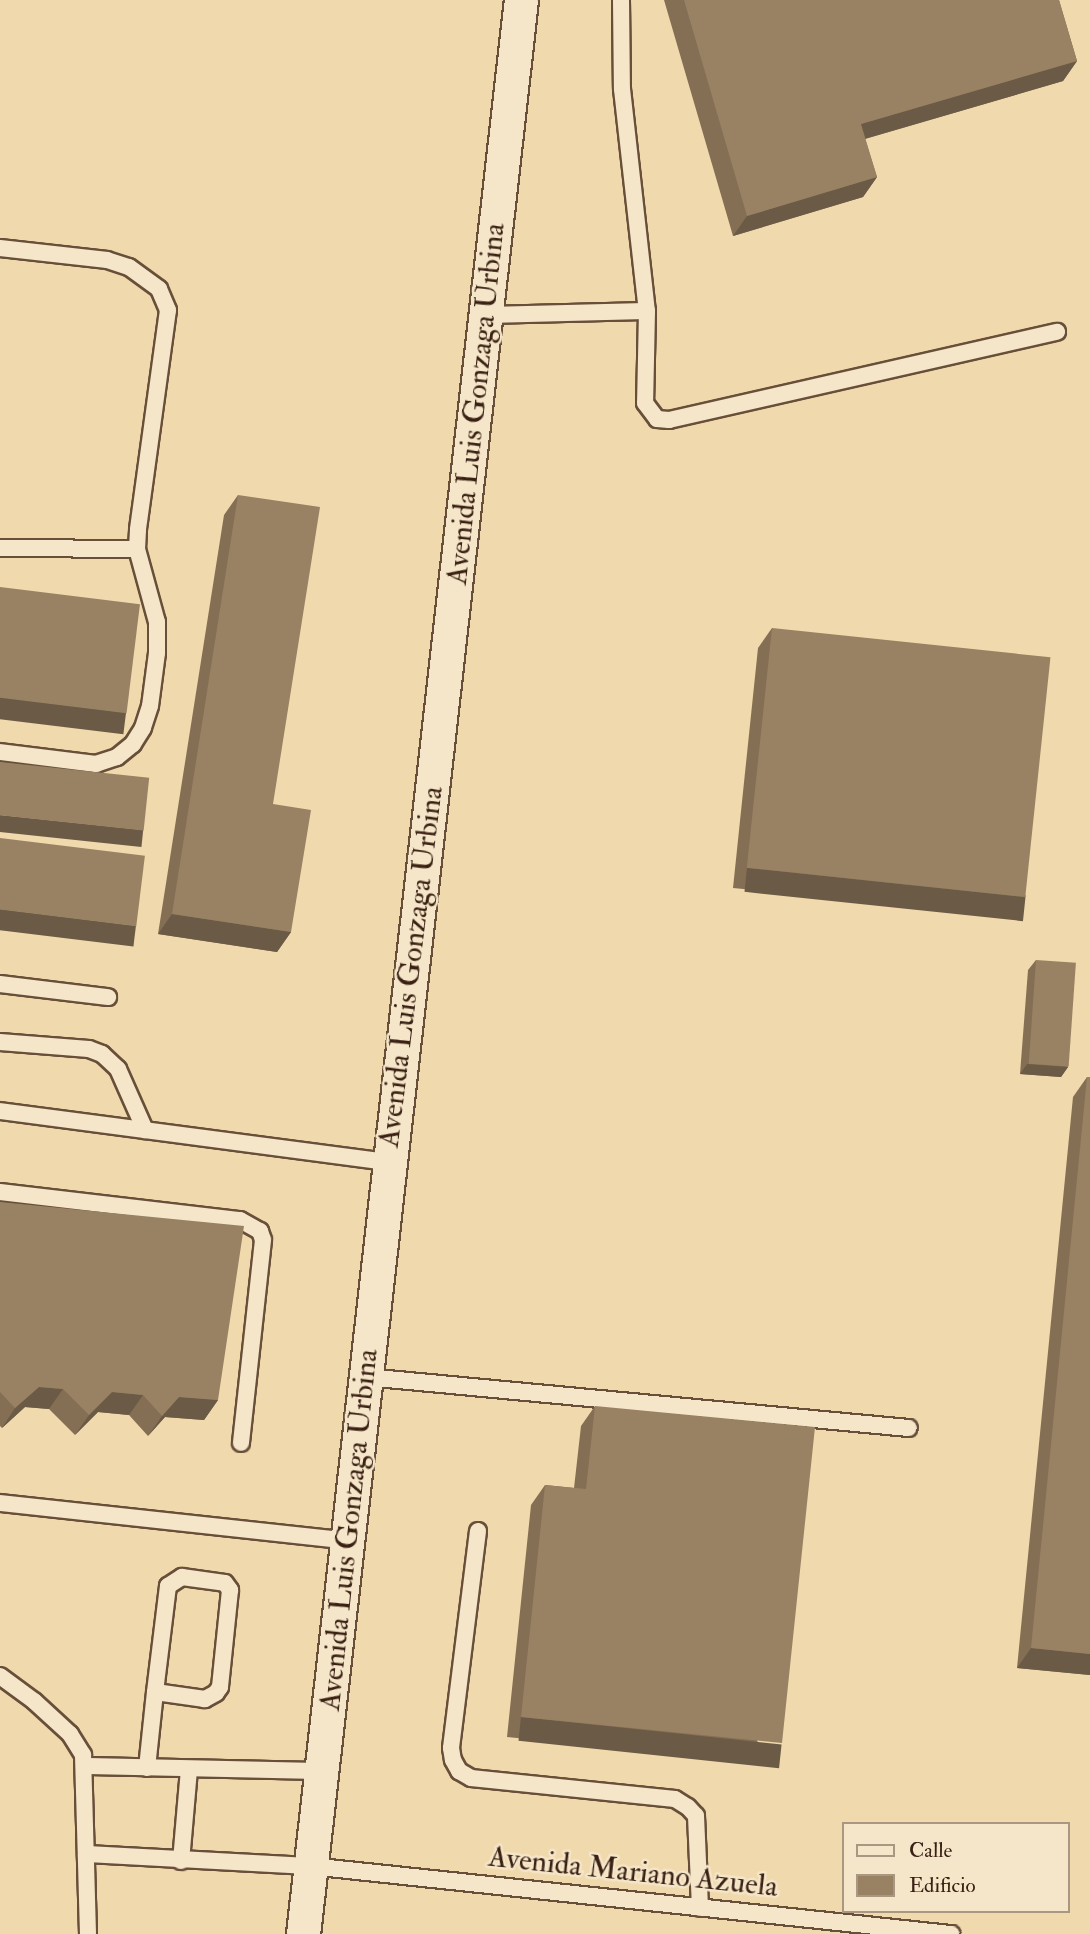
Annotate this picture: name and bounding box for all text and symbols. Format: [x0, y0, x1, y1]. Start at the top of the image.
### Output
street label: Avenida Luis Gonzaga Urbina [439, 221, 513, 587]
street label: Avenida Luis Gonzaga Urbina [371, 784, 451, 1150]
street label: Avenida Luis Gonzaga Urbina [312, 1347, 386, 1713]
legend [842, 1822, 1069, 1913]
text: Calle [909, 1837, 952, 1864]
street label: Avenida Mariano Azuela [487, 1839, 779, 1905]
text: Edificio [909, 1872, 976, 1899]

